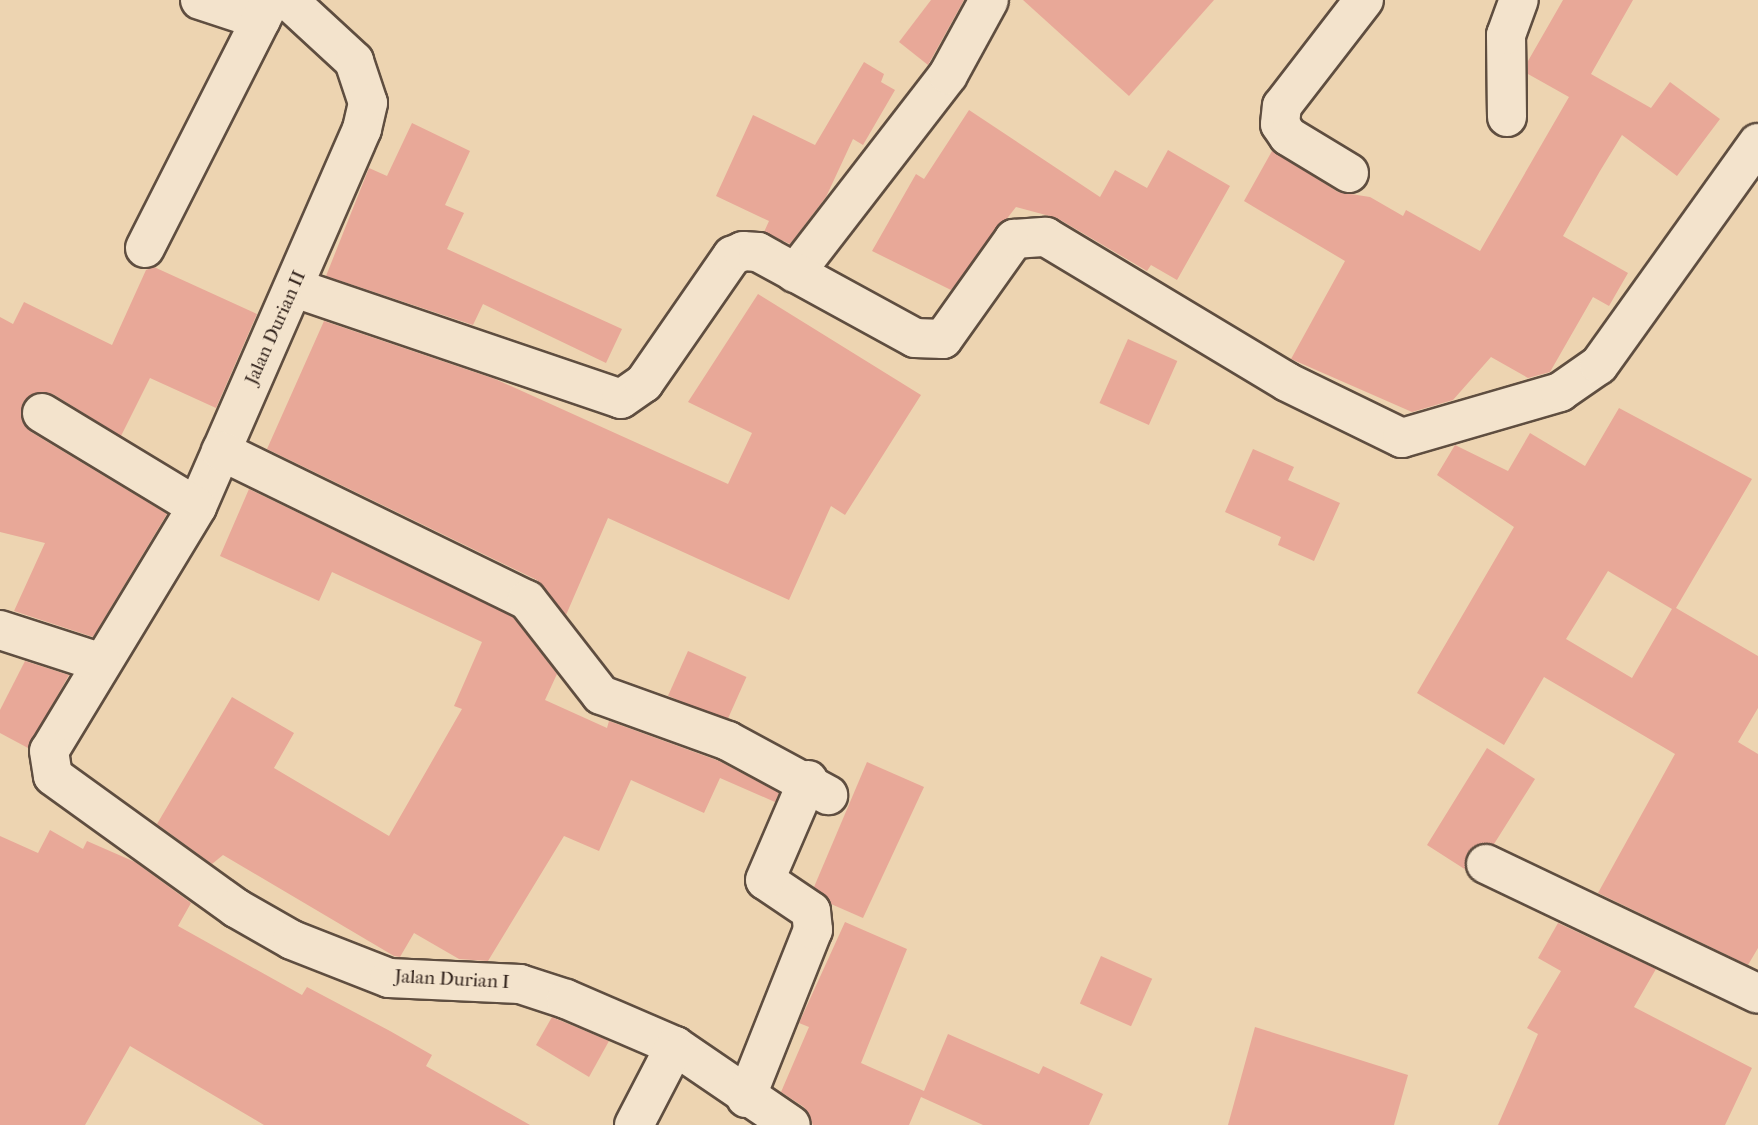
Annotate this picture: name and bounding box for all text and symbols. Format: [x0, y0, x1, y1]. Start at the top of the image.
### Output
street label: Jalan Durian II [241, 267, 311, 389]
street label: Jalan Durian I [394, 966, 510, 994]

